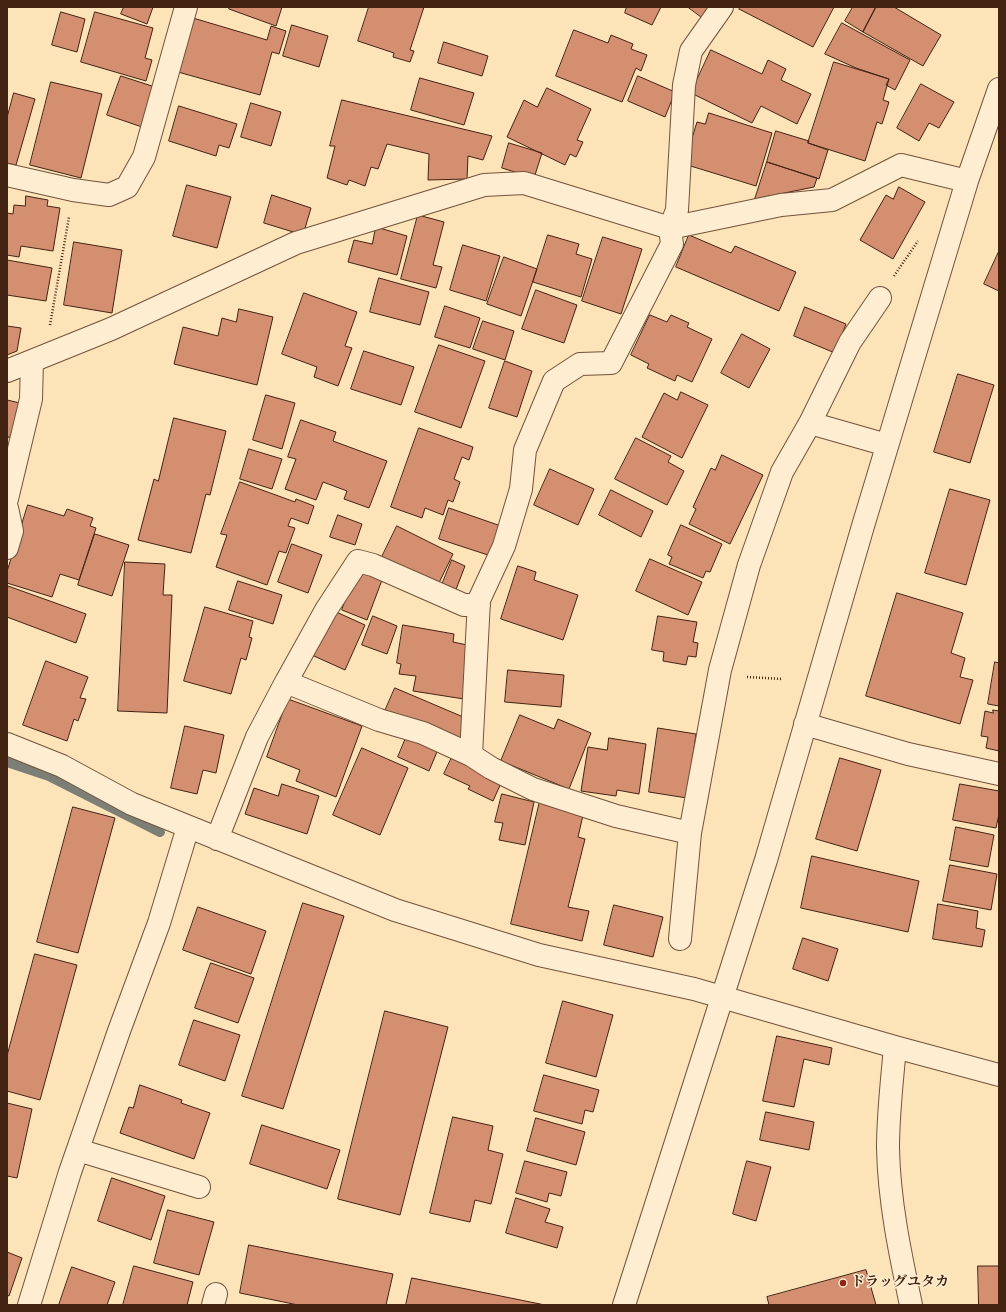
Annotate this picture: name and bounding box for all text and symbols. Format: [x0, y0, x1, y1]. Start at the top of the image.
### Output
place label: ドラッグユタカ [851, 1275, 949, 1291]
marker: ドラッグユタカ [838, 1278, 848, 1288]

